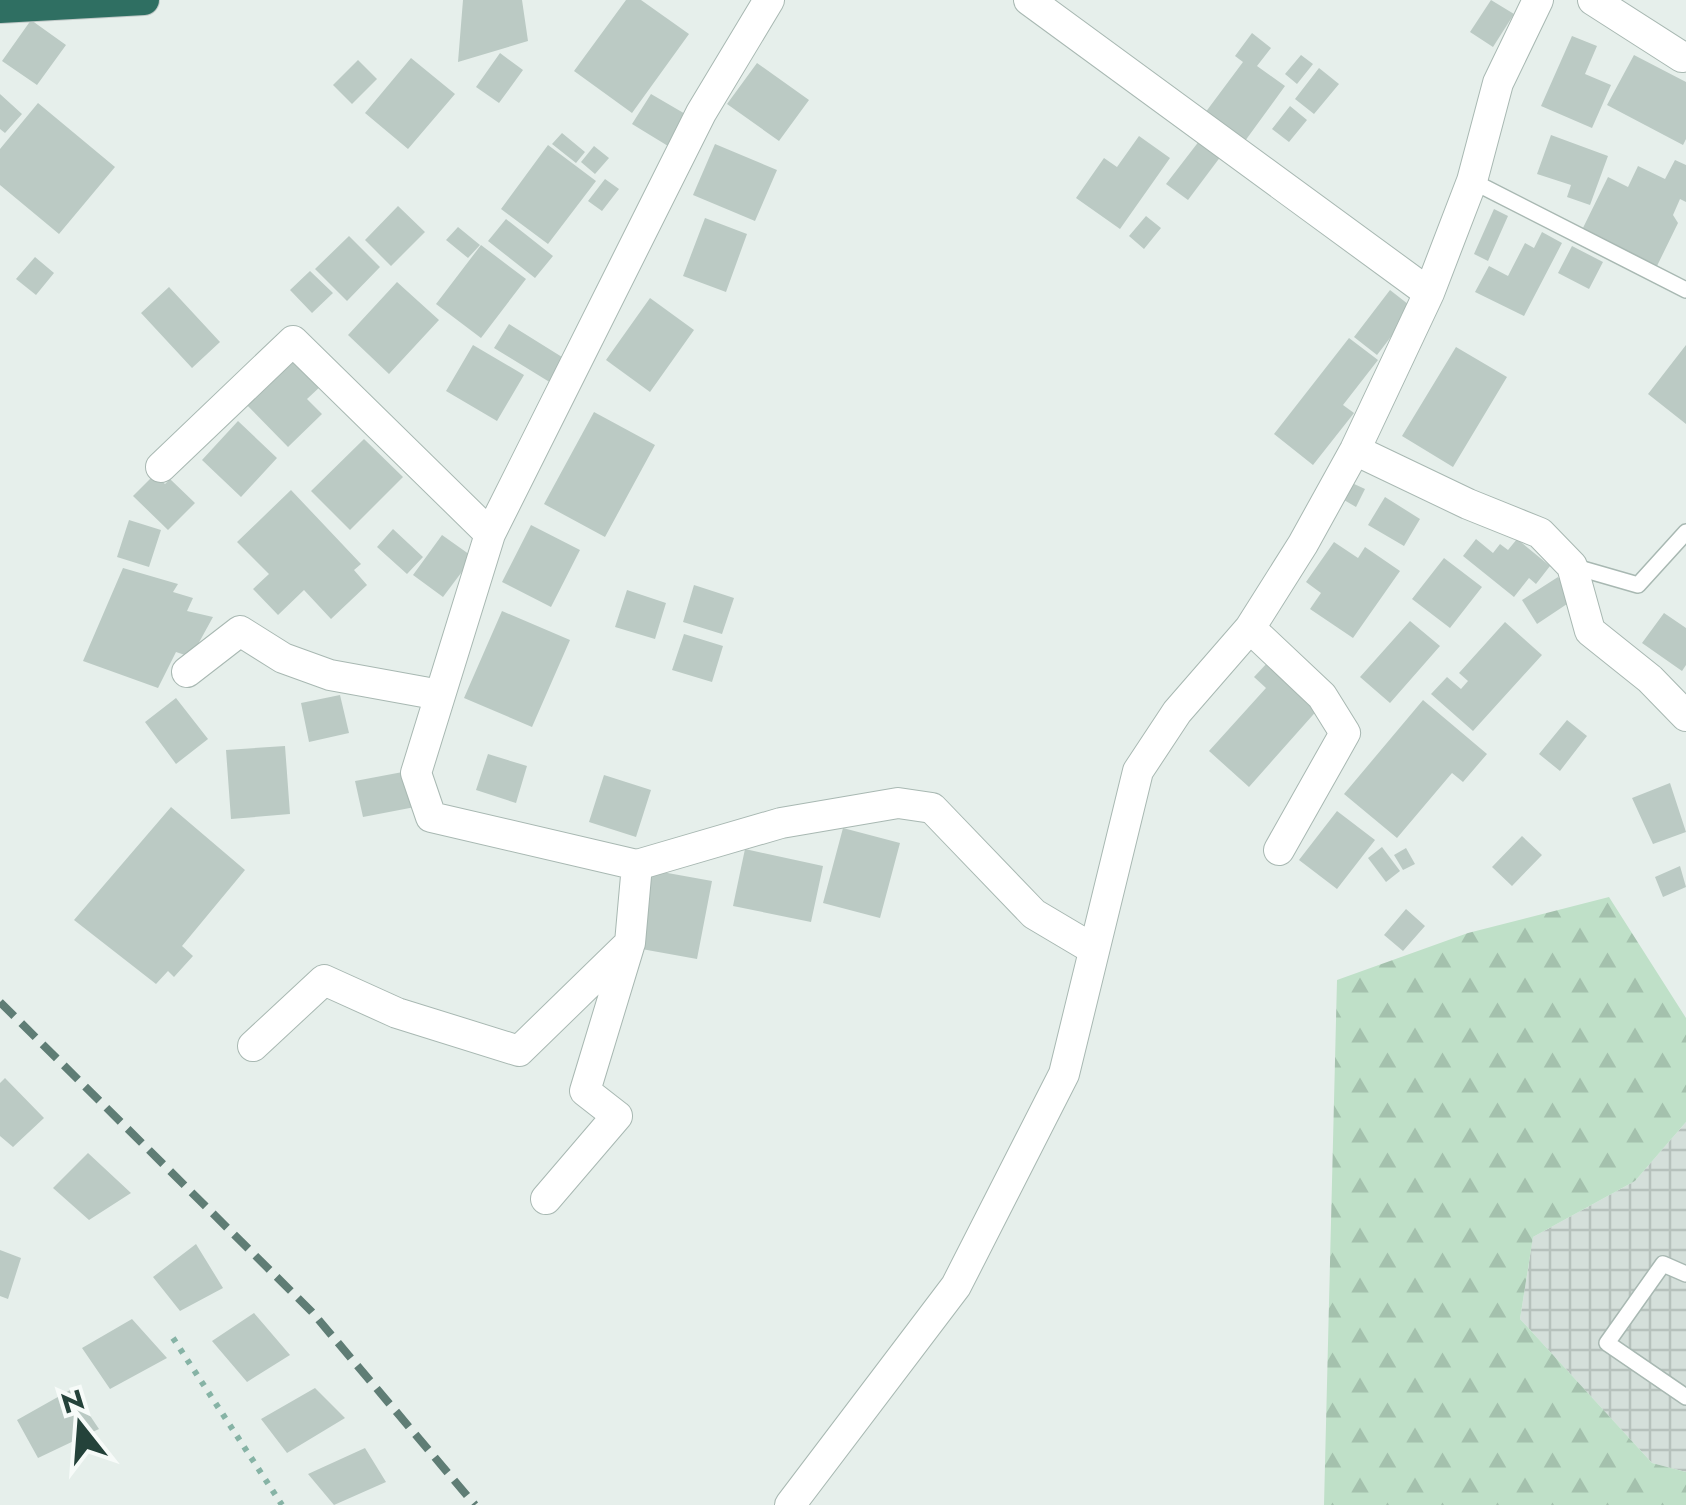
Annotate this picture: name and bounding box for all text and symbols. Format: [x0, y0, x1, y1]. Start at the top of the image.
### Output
north arrow [30, 1375, 130, 1475]
text: N [56, 1379, 89, 1424]

